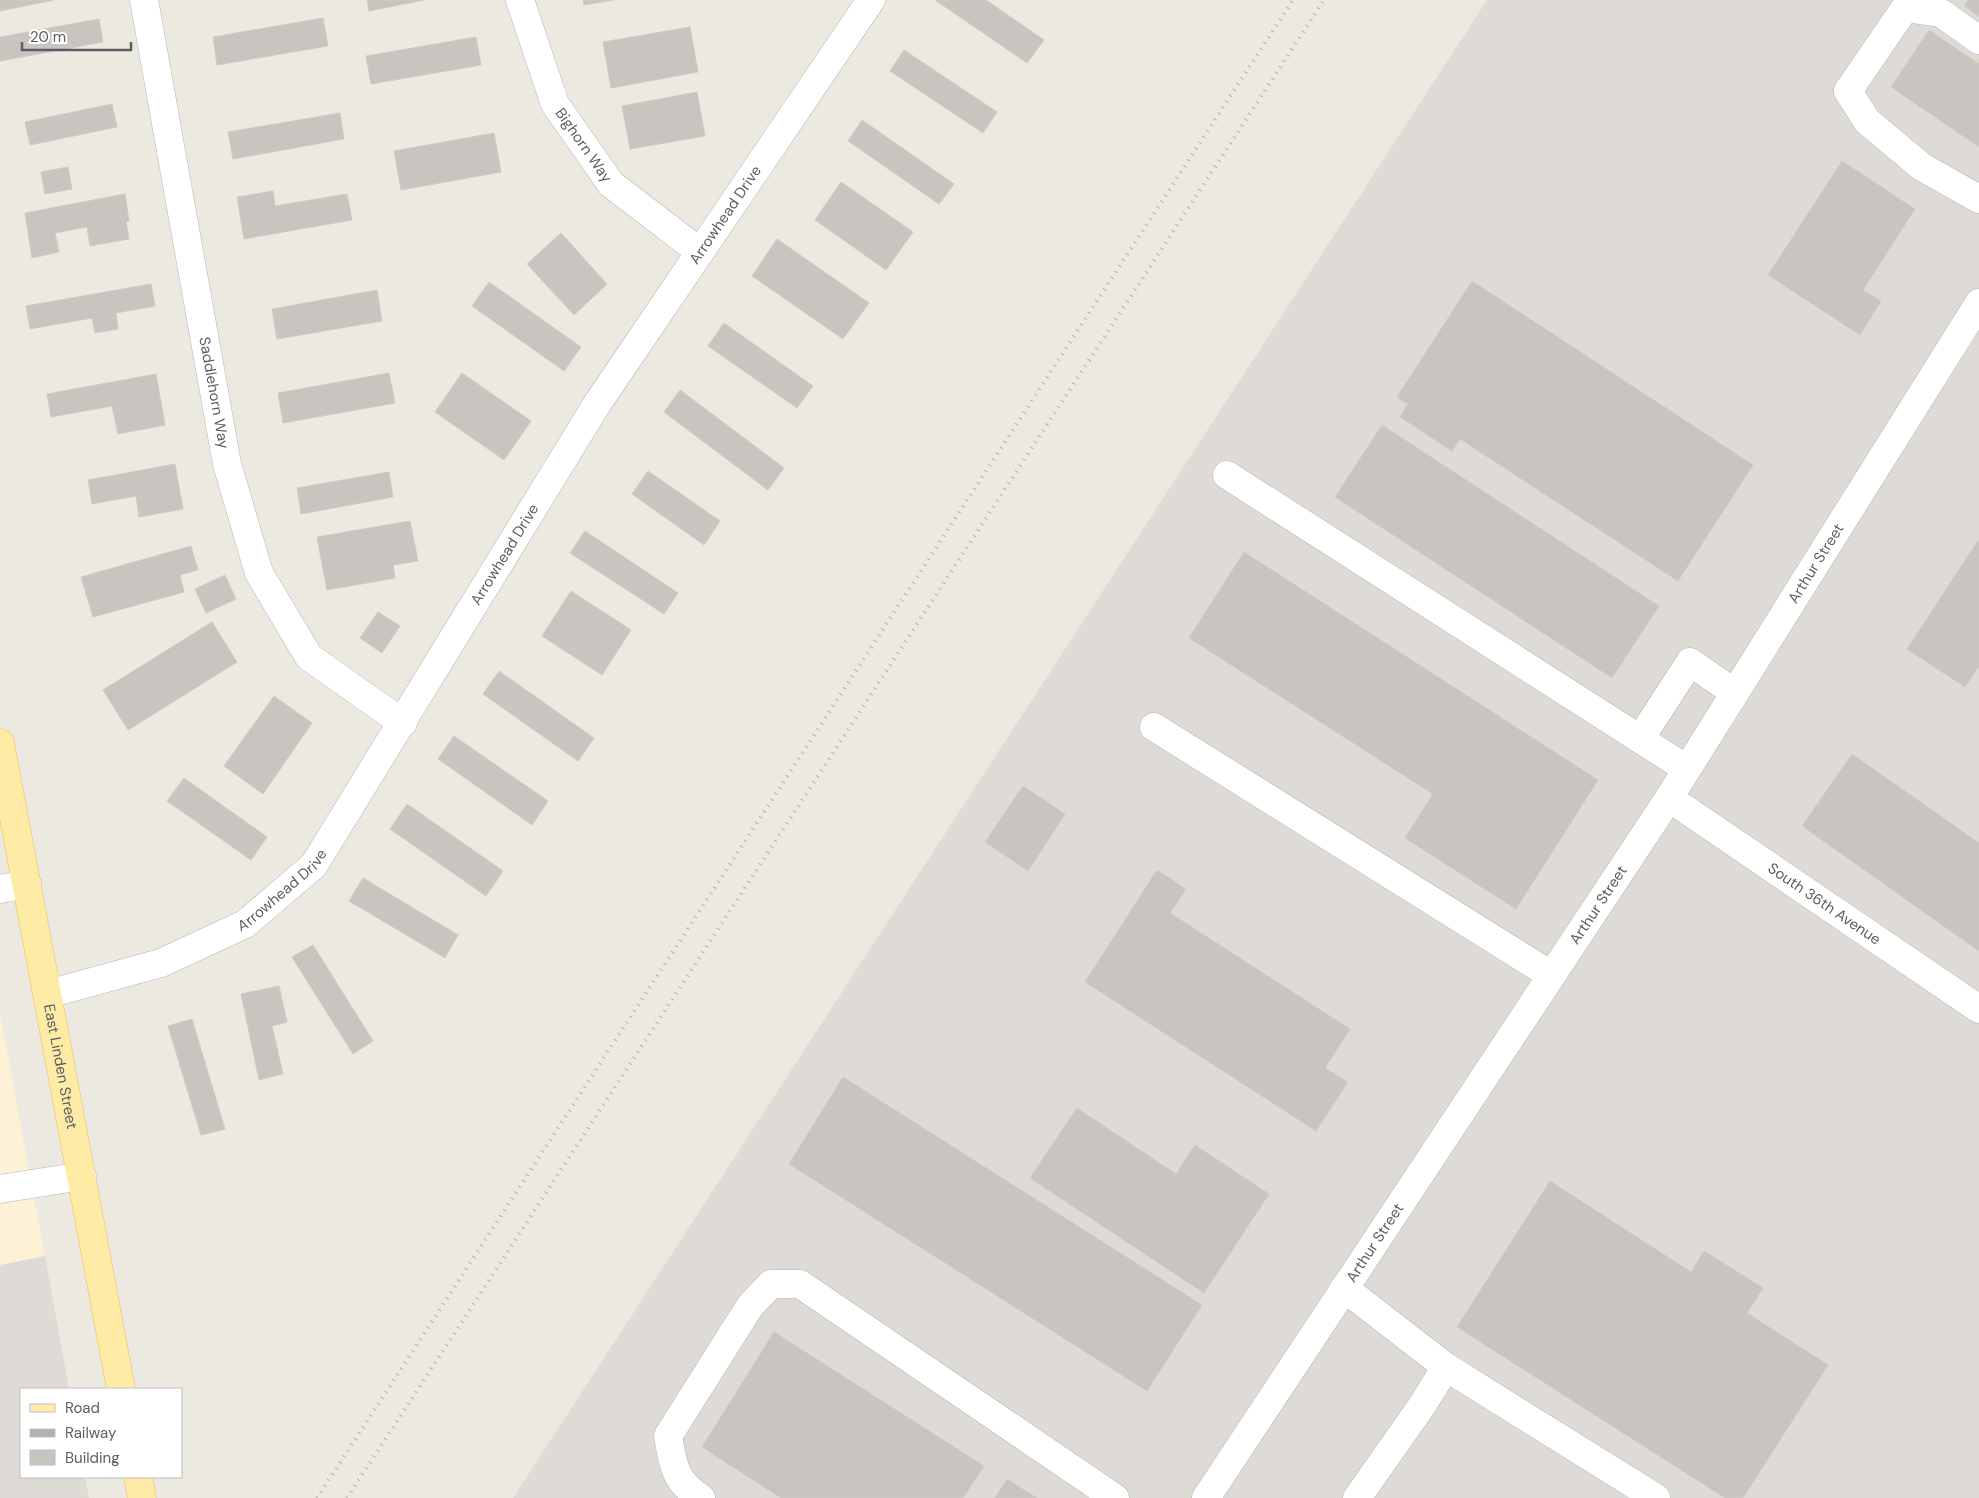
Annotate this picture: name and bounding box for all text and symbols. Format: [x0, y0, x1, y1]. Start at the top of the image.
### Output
scale bar [22, 20, 131, 52]
text: 20 m [30, 27, 66, 47]
street label: Bighorn Way [551, 104, 617, 187]
street label: Arrowhead Drive [685, 162, 766, 268]
street label: Saddlehorn Way [194, 335, 234, 451]
street label: Arrowhead Drive [466, 500, 543, 609]
street label: Arthur Street [1783, 520, 1849, 607]
street label: Arrowhead Drive [234, 845, 331, 936]
street label: South 36th Avenue [1764, 858, 1885, 949]
street label: Arthur Street [1565, 862, 1632, 948]
street label: East Linden Street [39, 1002, 82, 1131]
street label: Arthur Street [1341, 1199, 1408, 1286]
legend [20, 1388, 182, 1478]
text: Road [65, 1398, 100, 1418]
text: Railway [65, 1423, 117, 1443]
text: Building [65, 1448, 120, 1468]

